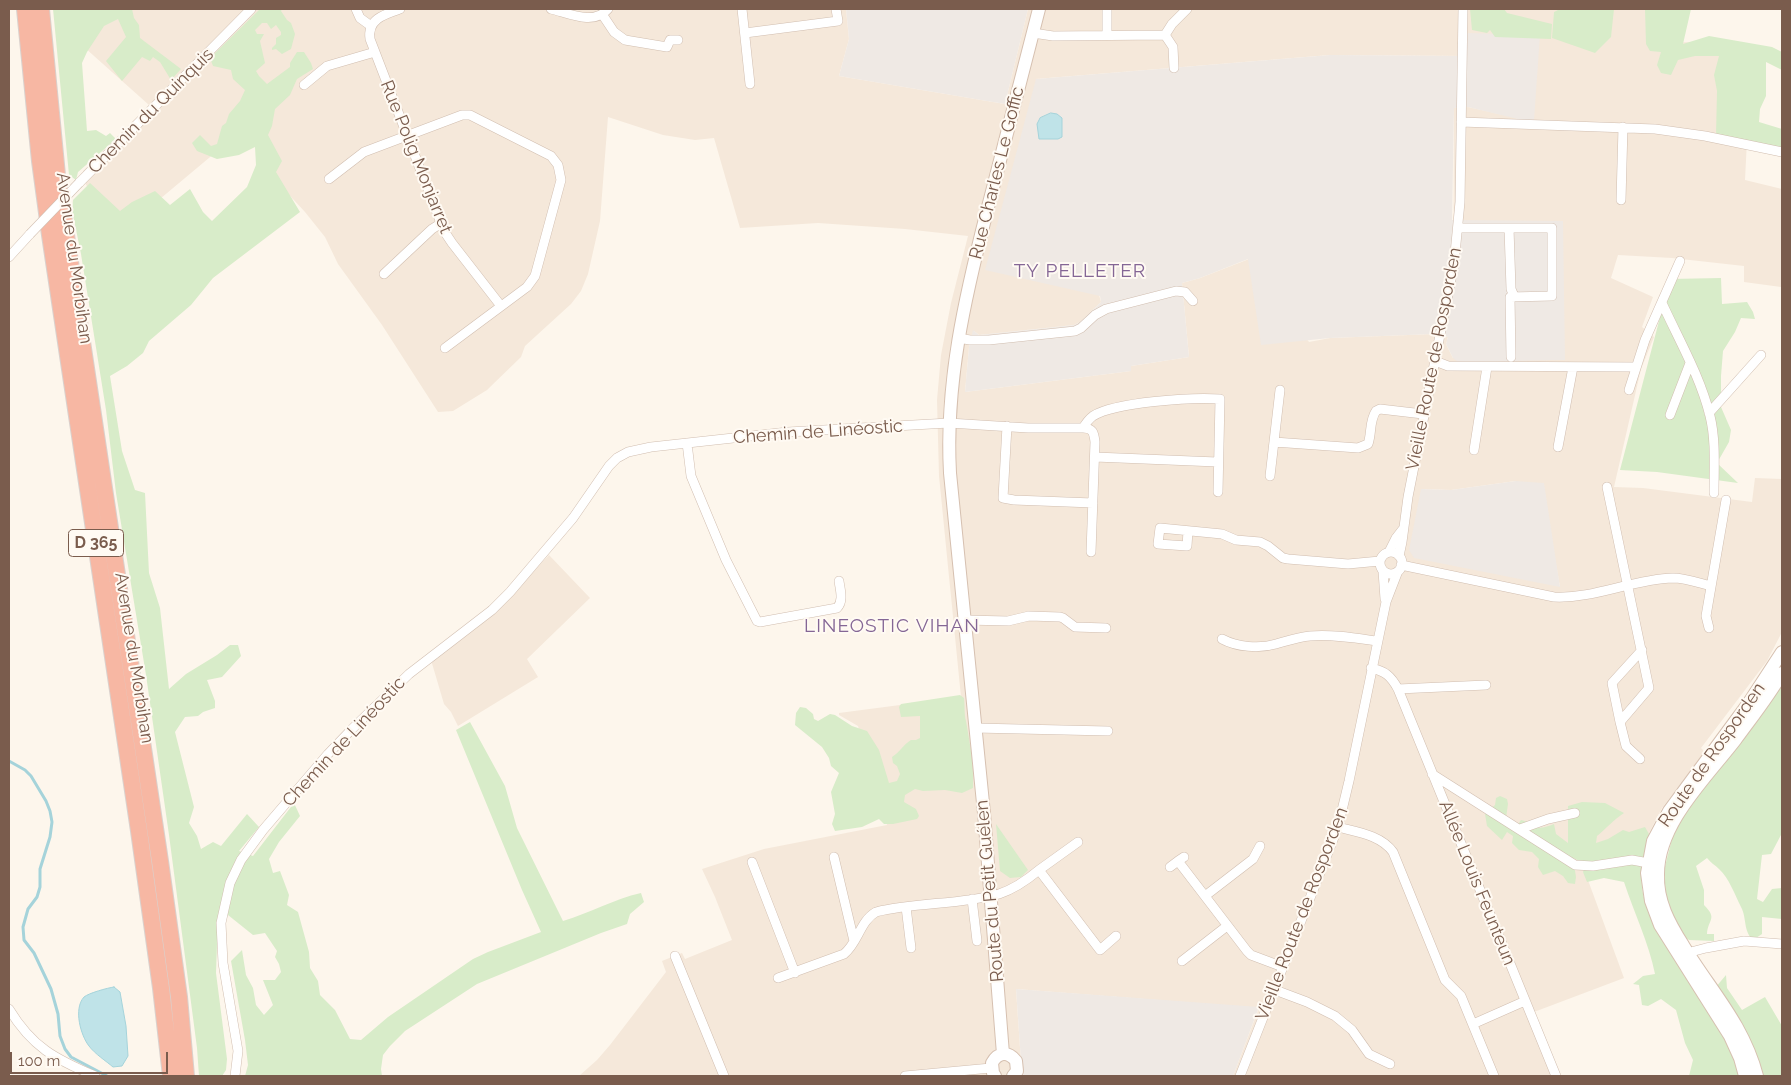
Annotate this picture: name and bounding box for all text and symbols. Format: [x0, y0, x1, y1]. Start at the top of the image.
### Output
street label: Chemin du Quinquis [84, 44, 218, 178]
street label: Rue Polig Monjarret [375, 77, 457, 237]
street label: Rue Charles Le Goffic [965, 84, 1029, 262]
street label: Avenue du Morbihan [51, 171, 97, 345]
street label: Vieille Route de Rosporden [1402, 246, 1466, 472]
district label: TY PELLETER [1012, 260, 1148, 282]
street label: Chemin de Linéostic [732, 415, 904, 449]
road number: D 365 [68, 530, 124, 556]
street label: Avenue du Morbihan [110, 571, 158, 745]
district label: LINEOSTIC VIHAN [802, 615, 982, 637]
street label: Chemin de Linéostic [278, 672, 410, 812]
street label: Route de Rosporden [1654, 679, 1770, 831]
street label: Allée Louis Feunteun [1434, 797, 1520, 969]
street label: Route du Petit Guélen [971, 799, 1009, 983]
street label: Vieille Route de Rosporden [1251, 804, 1353, 1024]
scale bar [12, 1042, 170, 1074]
text: 100 m [18, 1052, 60, 1070]

